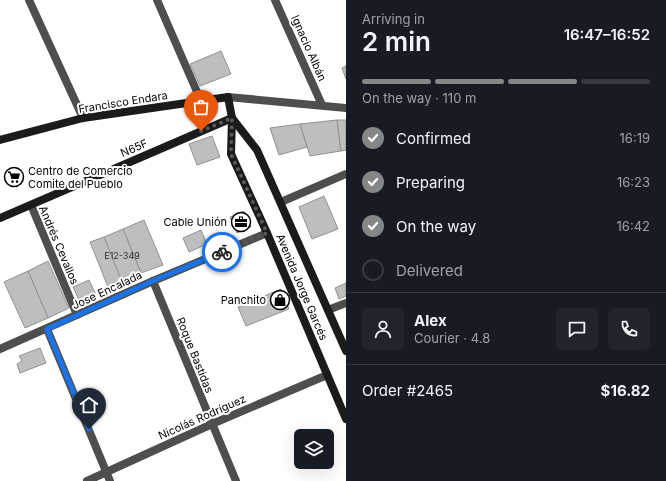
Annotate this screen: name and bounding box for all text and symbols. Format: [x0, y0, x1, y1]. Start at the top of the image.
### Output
text: Arriving in [362, 11, 425, 27]
street label: Ignacio Albán [288, 13, 330, 83]
text: 16:47–16:52 [564, 25, 650, 44]
text: 2 min [362, 26, 431, 57]
street label: Francisco Endara [77, 88, 169, 116]
pin [184, 90, 218, 131]
text: On the way · 110 m [362, 90, 476, 106]
icon: bag [190, 96, 212, 118]
icon: check [362, 127, 384, 149]
text: Confirmed [396, 129, 471, 148]
text: 16:19 [620, 130, 650, 146]
street label: N65F [118, 136, 150, 160]
place label: Centro de Comercio Comite del Pueblo [28, 164, 133, 191]
supermarket icon: Centro de Comercio Comite del Pueblo [3, 166, 25, 188]
icon: check [362, 171, 384, 193]
text: Preparing [396, 173, 465, 192]
text: 16:23 [617, 174, 650, 190]
street label: Andrés Cevallos [36, 203, 82, 287]
office icon: Cable Unión [230, 211, 252, 233]
place label: Cable Unión [163, 215, 227, 229]
icon: check [362, 215, 384, 237]
text: On the way [396, 217, 476, 236]
text: 16:42 [617, 218, 650, 234]
courier [202, 232, 242, 272]
street label: Avenida Jorge Garcés [273, 232, 331, 343]
icon: bike [211, 241, 233, 263]
house number: E12-349 [104, 250, 140, 261]
text: Delivered [396, 261, 463, 280]
street label: Jose Encalada [70, 268, 144, 312]
shop icon: Panchito [269, 289, 291, 311]
place label: Panchito [221, 293, 266, 307]
button: person [362, 308, 404, 350]
button: chat [556, 308, 598, 350]
button: phone [608, 308, 650, 350]
text: Alex [414, 311, 447, 330]
street label: Roque Bastidas [173, 315, 217, 395]
text: Courier · 4.8 [414, 330, 490, 346]
text: Order #2465 [362, 381, 453, 400]
text: $16.82 [601, 381, 650, 400]
pin [72, 388, 106, 429]
street label: Nicolás Rodríguez [156, 391, 248, 443]
icon: home [78, 394, 100, 416]
map controls [294, 429, 334, 469]
button: layers [294, 429, 334, 469]

